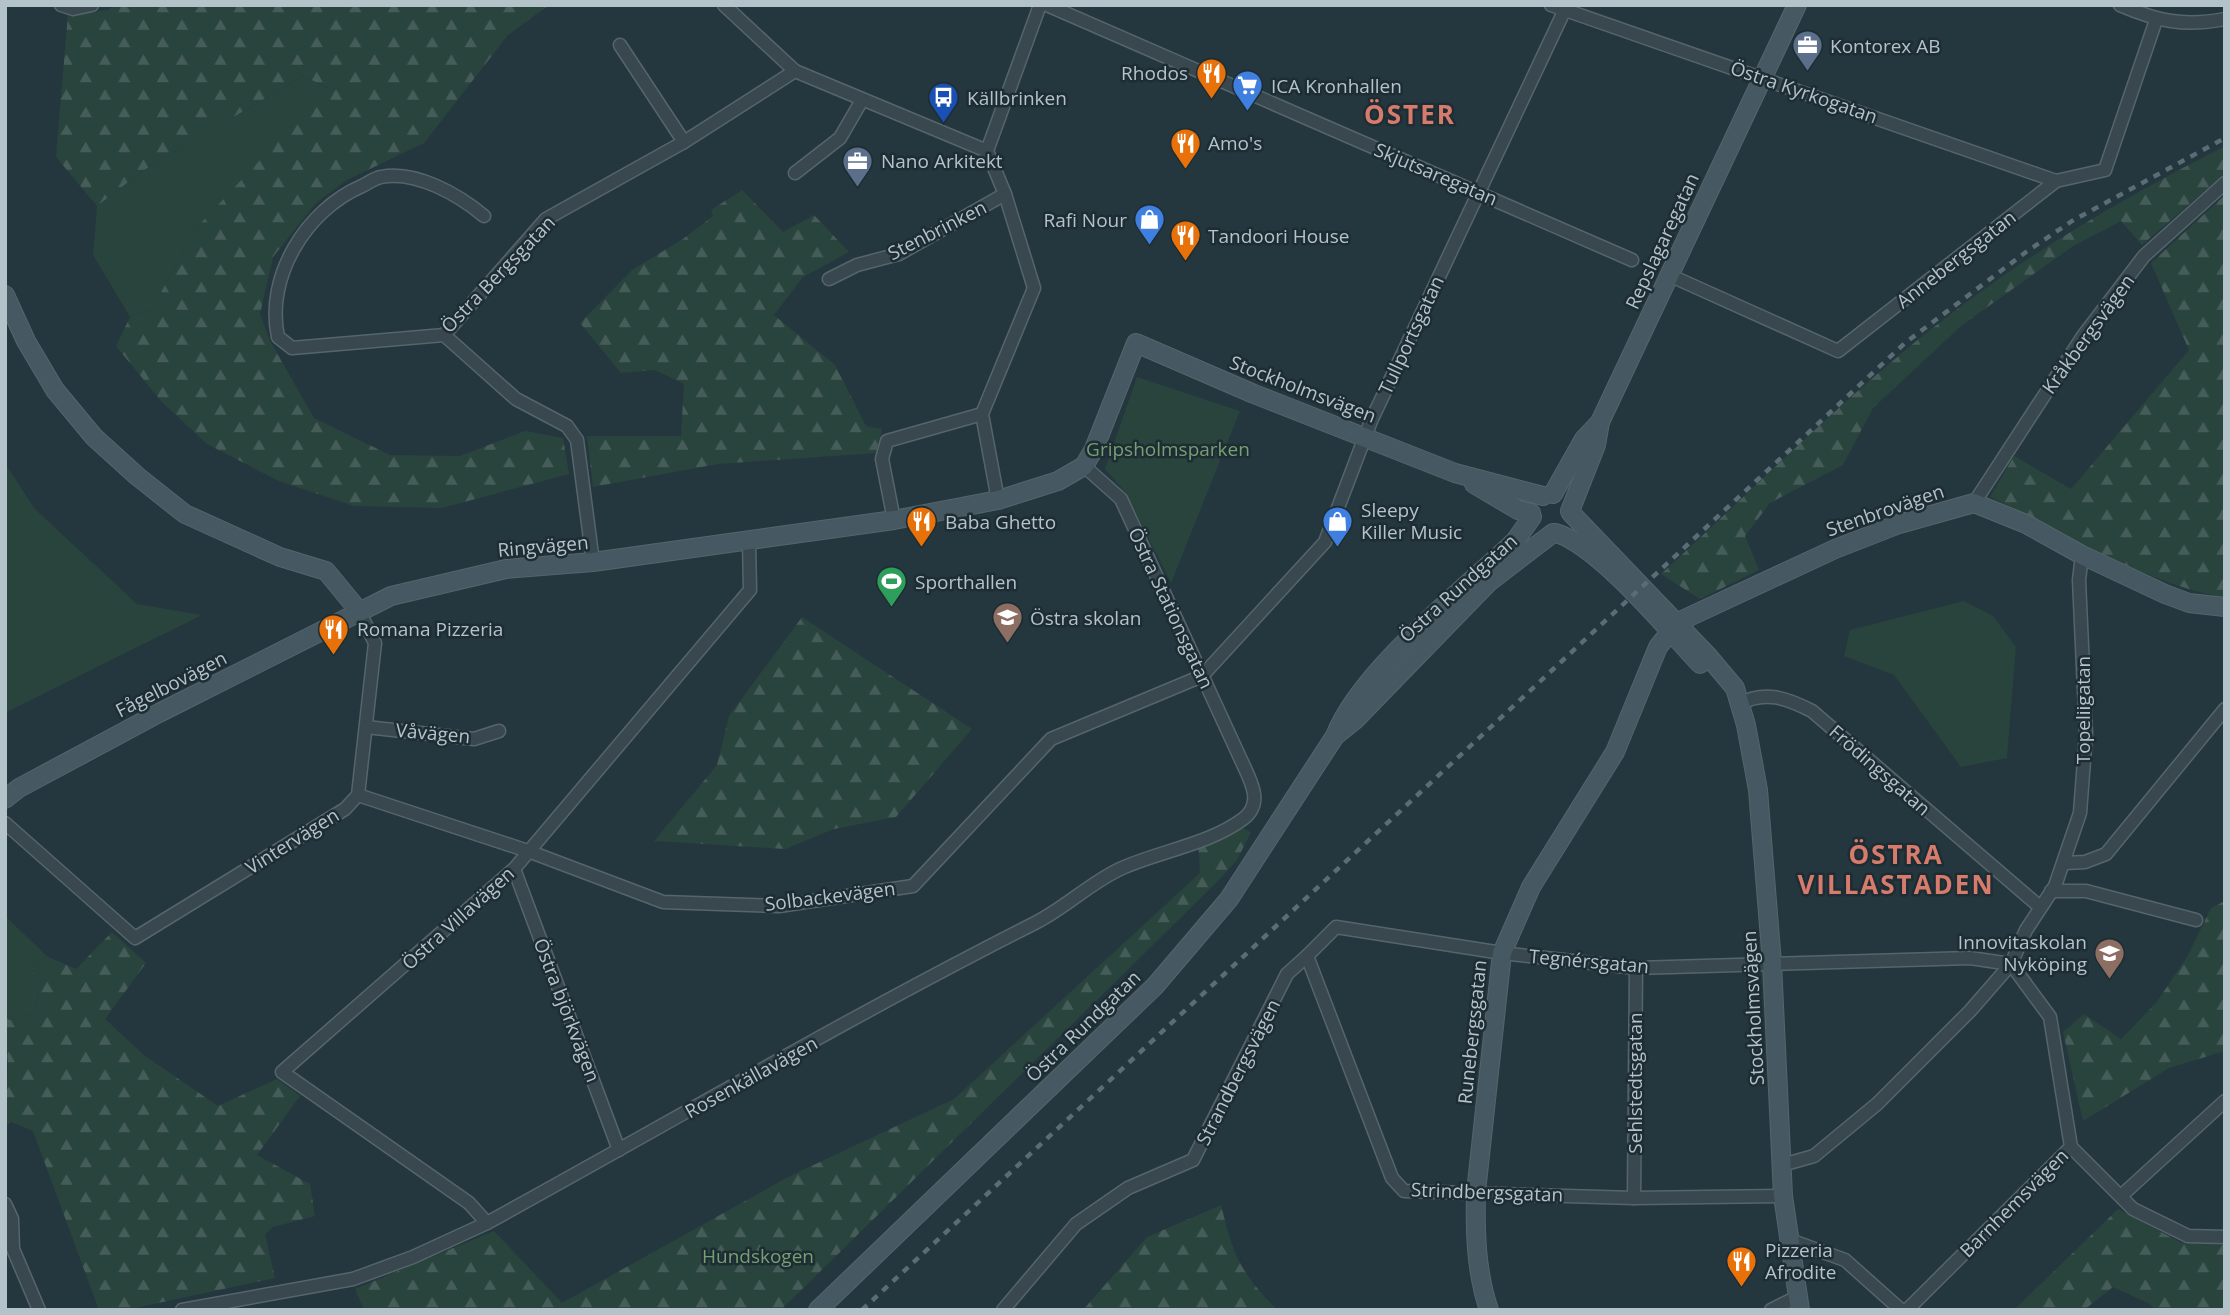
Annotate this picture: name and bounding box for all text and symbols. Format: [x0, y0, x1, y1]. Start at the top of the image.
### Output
office icon: Kontorex AB [1790, 29, 1824, 73]
place label: Kontorex AB [1830, 33, 1941, 59]
street label: Östra Kyrkogatan [1727, 55, 1881, 129]
restaurant icon: Rhodos [1194, 56, 1228, 100]
place label: Rhodos [1121, 60, 1188, 86]
supermarket icon: ICA Kronhallen [1231, 69, 1265, 113]
place label: ICA Kronhallen [1271, 73, 1402, 99]
bus stop icon: Källbrinken [927, 81, 961, 125]
place label: Källbrinken [967, 85, 1067, 111]
district label: ÖSTER [1364, 96, 1456, 132]
restaurant icon: Amo's [1168, 126, 1202, 170]
place label: Amo's [1208, 130, 1262, 156]
street label: Skjutsaregatan [1370, 136, 1502, 212]
office icon: Nano Arkitekt [841, 144, 875, 188]
place label: Nano Arkitekt [881, 148, 1003, 174]
street label: Repslagaregatan [1619, 169, 1705, 313]
street label: Stenbrinken [883, 194, 991, 266]
shop icon: Rafi Nour [1133, 203, 1167, 247]
street label: Annebergsgatan [1891, 204, 2021, 314]
place label: Rafi Nour [1043, 207, 1127, 233]
street label: Östra Bergsgatan [435, 210, 561, 338]
restaurant icon: Tandoori House [1168, 219, 1202, 263]
place label: Tandoori House [1208, 223, 1349, 249]
street label: Kråkbergsvägen [2036, 269, 2140, 399]
street label: Tullportsgatan [1372, 271, 1450, 399]
street label: Stockholmsvägen [1226, 349, 1380, 429]
park label: Gripsholmsparken [1086, 436, 1250, 462]
street label: Stenbrovägen [1823, 478, 1947, 542]
place label: Sleepy Killer Music [1361, 497, 1462, 545]
shop icon: Sleepy Killer Music [1321, 504, 1355, 548]
restaurant icon: Baba Ghetto [905, 505, 939, 549]
place label: Baba Ghetto [945, 509, 1056, 535]
street label: Östra Stationsgatan [1122, 523, 1220, 693]
street label: Östra Rundgatan [1393, 528, 1523, 648]
street label: Ringvägen [496, 529, 590, 563]
sports icon: Sporthallen [875, 565, 909, 609]
place label: Sporthallen [915, 569, 1017, 595]
school or university icon: Östra skolan [990, 601, 1024, 645]
place label: Östra skolan [1030, 605, 1141, 631]
restaurant icon: Romana Pizzeria [317, 612, 351, 656]
place label: Romana Pizzeria [357, 616, 503, 642]
street label: Fågelbovägen [111, 645, 231, 723]
street label: Topeliigatan [2070, 656, 2096, 764]
street label: Våvägen [395, 717, 471, 749]
street label: Frödingsgatan [1824, 719, 1936, 821]
street label: Vintervägen [240, 802, 344, 880]
district label: ÖSTRA VILLASTADEN [1797, 836, 1995, 902]
street label: Östra Villavägen [396, 861, 520, 975]
street label: Solbackevägen [763, 875, 897, 917]
place label: Innovitaskolan Nyköping [1958, 929, 2087, 977]
street label: Stockholmsvägen [1736, 930, 1770, 1086]
street label: Östra björkvägen [528, 934, 606, 1086]
school or university icon: Innovitaskolan Nyköping [2093, 936, 2127, 980]
street label: Tegnérsgatan [1528, 943, 1650, 979]
street label: Runebergsgatan [1451, 959, 1493, 1105]
street label: Östra Rundgatan [1020, 964, 1146, 1088]
street label: Strandbergsvägen [1190, 994, 1286, 1150]
street label: Sehlstedtsgatan [1622, 1012, 1648, 1154]
street label: Rosenkällavägen [680, 1030, 822, 1124]
street label: Barnhemsvägen [1954, 1143, 2074, 1263]
street label: Strindbergsgatan [1410, 1176, 1564, 1208]
place label: Pizzeria Afrodite [1765, 1237, 1836, 1285]
park label: Hundskogen [702, 1243, 814, 1269]
restaurant icon: Pizzeria Afrodite [1725, 1244, 1759, 1288]

